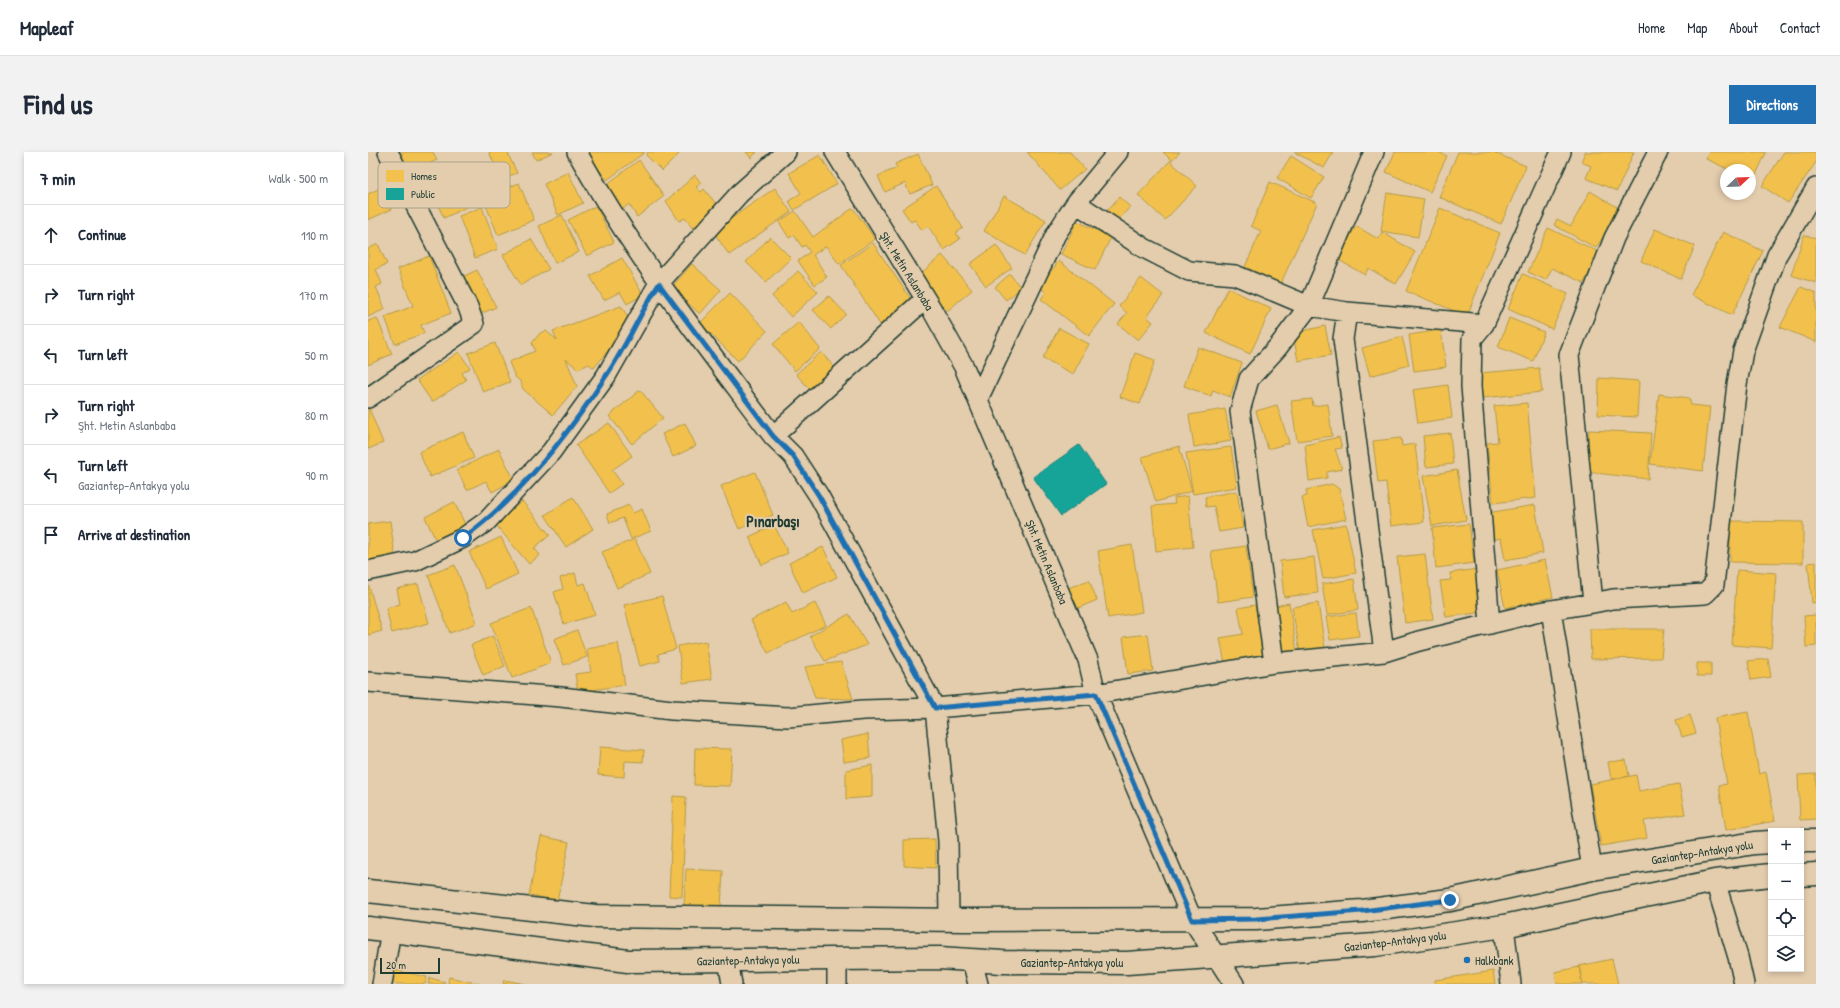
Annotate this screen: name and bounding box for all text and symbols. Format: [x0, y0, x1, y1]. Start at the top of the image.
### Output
text: Mapleaf [20, 15, 74, 41]
text: Home [1638, 18, 1665, 37]
text: Map [1687, 18, 1707, 37]
text: About [1729, 18, 1758, 37]
text: Contact [1780, 18, 1820, 37]
text: Find us [24, 85, 93, 123]
button: Directions [1729, 85, 1816, 124]
legend [378, 162, 510, 208]
north arrow [1720, 164, 1756, 200]
text: 7 min [40, 167, 75, 190]
text: Walk · 500 m [268, 169, 328, 187]
text: Homes [411, 169, 437, 183]
text: Public [411, 187, 436, 201]
icon: ahead [40, 224, 62, 246]
text: Continue [78, 224, 126, 245]
text: 110 m [301, 226, 328, 244]
street label: Şht. Metin Aslanbaba [876, 228, 938, 314]
icon: right [40, 284, 62, 306]
text: Turn right [78, 284, 134, 305]
text: 170 m [299, 286, 328, 304]
icon: left [40, 344, 62, 366]
text: Turn left [78, 344, 128, 365]
text: 50 m [305, 346, 328, 364]
text: Turn right [78, 395, 134, 416]
icon: right [40, 404, 62, 426]
text: 80 m [305, 406, 328, 424]
text: Şht. Metin Aslanbaba [78, 416, 176, 434]
text: Turn left [78, 455, 128, 476]
icon: left [40, 464, 62, 486]
text: 90 m [306, 466, 328, 484]
text: Gaziantep-Antakya yolu [78, 476, 189, 494]
district label: Pınarbaşı [746, 510, 800, 532]
street label: Şht. Metin Aslanbaba [1022, 517, 1073, 607]
icon: arrive [40, 524, 62, 546]
text: Arrive at destination [78, 524, 190, 545]
route start [454, 529, 472, 547]
map controls [1768, 828, 1804, 972]
button: + [1768, 828, 1804, 864]
street label: Gaziantep-Antakya yolu [1650, 836, 1754, 868]
button: − [1768, 864, 1804, 900]
route end [1441, 891, 1459, 909]
button: locate [1768, 900, 1804, 936]
street label: Gaziantep-Antakya yolu [1343, 926, 1447, 956]
button: layers [1768, 936, 1804, 972]
street label: Gaziantep-Antakya yolu [696, 951, 800, 969]
place label: Halkbank [1475, 952, 1514, 969]
street label: Gaziantep-Antakya yolu [1021, 954, 1124, 971]
marker: Halkbank [1462, 955, 1472, 965]
scale bar [380, 956, 440, 975]
text: 20 m [386, 958, 406, 972]

